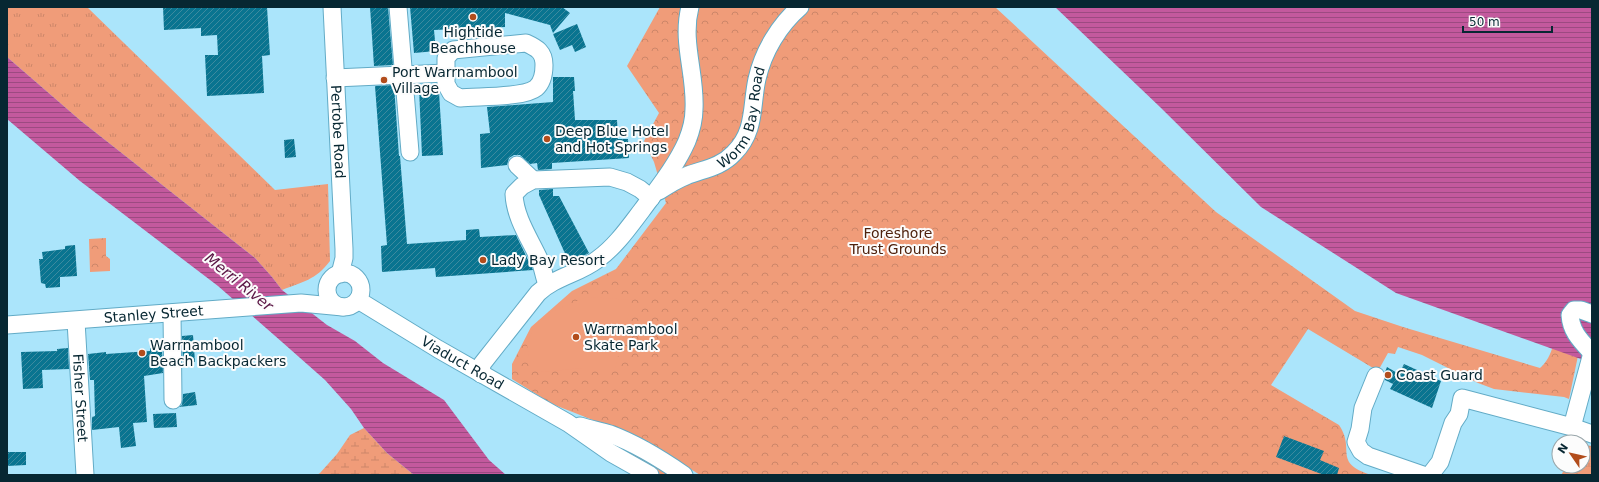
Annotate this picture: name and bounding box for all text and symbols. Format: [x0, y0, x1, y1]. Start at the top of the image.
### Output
scale bar [1463, 8, 1552, 34]
marker: Hightide Beachhouse [468, 12, 478, 22]
text: 50 m [1469, 15, 1500, 29]
place label: Hightide Beachhouse [430, 24, 516, 56]
place label: Port Warrnambool Village [392, 64, 518, 96]
street label: Worm Bay Road [714, 64, 768, 172]
marker: Port Warrnambool Village [379, 75, 389, 85]
street label: Pertobe Road [328, 85, 348, 179]
place label: Deep Blue Hotel and Hot Springs [555, 123, 669, 155]
marker: Deep Blue Hotel and Hot Springs [542, 134, 552, 144]
park label: Foreshore Trust Grounds [848, 225, 947, 257]
water label: Merri River [201, 249, 277, 315]
place label: Lady Bay Resort [491, 252, 605, 268]
marker: Lady Bay Resort [478, 255, 488, 265]
street label: Stanley Street [103, 302, 204, 326]
place label: Warrnambool Skate Park [584, 321, 678, 353]
marker: Warrnambool Skate Park [571, 332, 581, 342]
street label: Viaduct Road [418, 333, 507, 393]
place label: Warrnambool Beach Backpackers [150, 337, 286, 369]
marker: Warrnambool Beach Backpackers [137, 348, 147, 358]
street label: Fisher Street [70, 353, 91, 443]
place label: Coast Guard [1396, 367, 1483, 383]
marker: Coast Guard [1383, 370, 1393, 380]
north arrow [1551, 434, 1591, 474]
text: N [1555, 441, 1571, 456]

